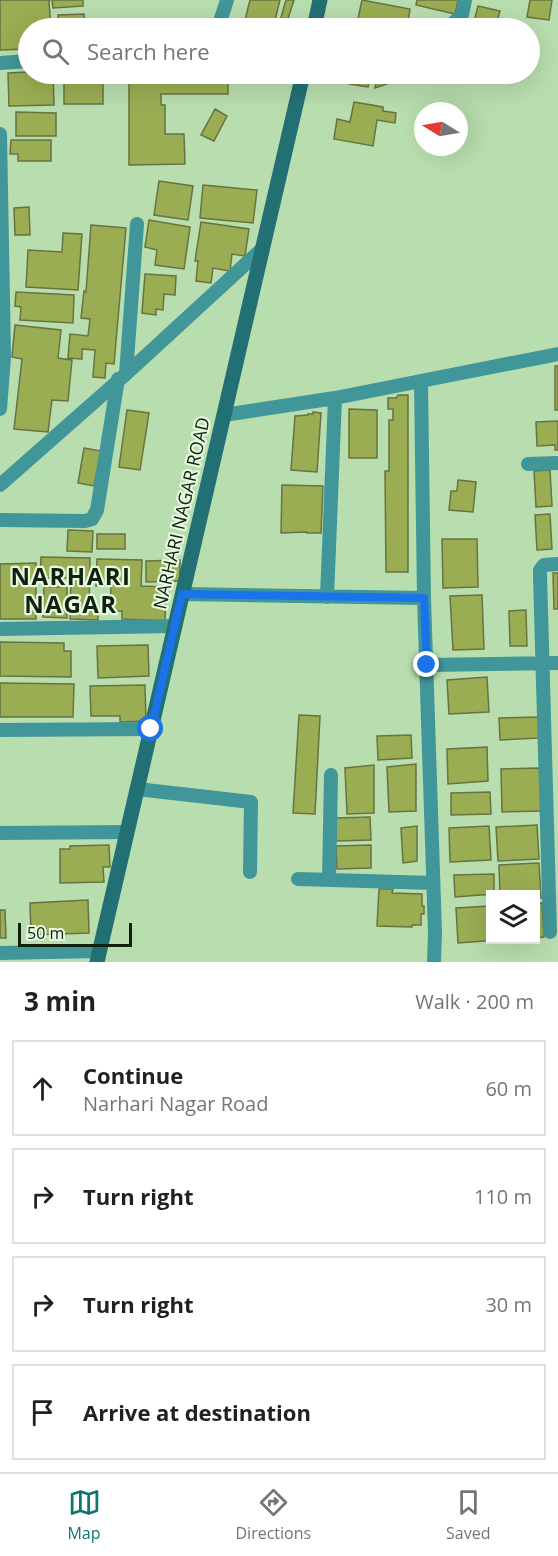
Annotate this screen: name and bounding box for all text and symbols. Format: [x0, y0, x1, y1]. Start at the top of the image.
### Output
search box [18, 18, 540, 84]
icon: search [39, 35, 72, 68]
text: Search here [87, 36, 210, 66]
north arrow [414, 102, 468, 156]
street label: NARHARI NAGAR ROAD [147, 415, 215, 611]
district label: NARHARI NAGAR [10, 559, 132, 620]
route end [413, 651, 439, 677]
route start [137, 715, 163, 741]
map controls [486, 890, 540, 944]
button: layers [486, 890, 540, 944]
scale bar [18, 920, 132, 947]
text: 50 m [27, 922, 64, 944]
text: 3 min [24, 983, 96, 1019]
text: Walk · 200 m [415, 988, 534, 1015]
text: Continue [83, 1060, 183, 1090]
icon: ahead [26, 1072, 59, 1105]
text: 60 m [485, 1075, 532, 1102]
text: Narhari Nagar Road [83, 1090, 268, 1117]
icon: right [26, 1180, 59, 1213]
text: Turn right [83, 1181, 194, 1211]
text: 110 m [474, 1183, 532, 1210]
icon: right [26, 1288, 59, 1321]
text: Turn right [83, 1289, 194, 1319]
text: 30 m [485, 1291, 532, 1318]
icon: arrive [26, 1396, 59, 1429]
text: Arrive at destination [83, 1397, 311, 1427]
tab: Map [67, 1486, 101, 1544]
tab: Directions [235, 1486, 311, 1544]
tab: Saved [446, 1486, 491, 1544]

